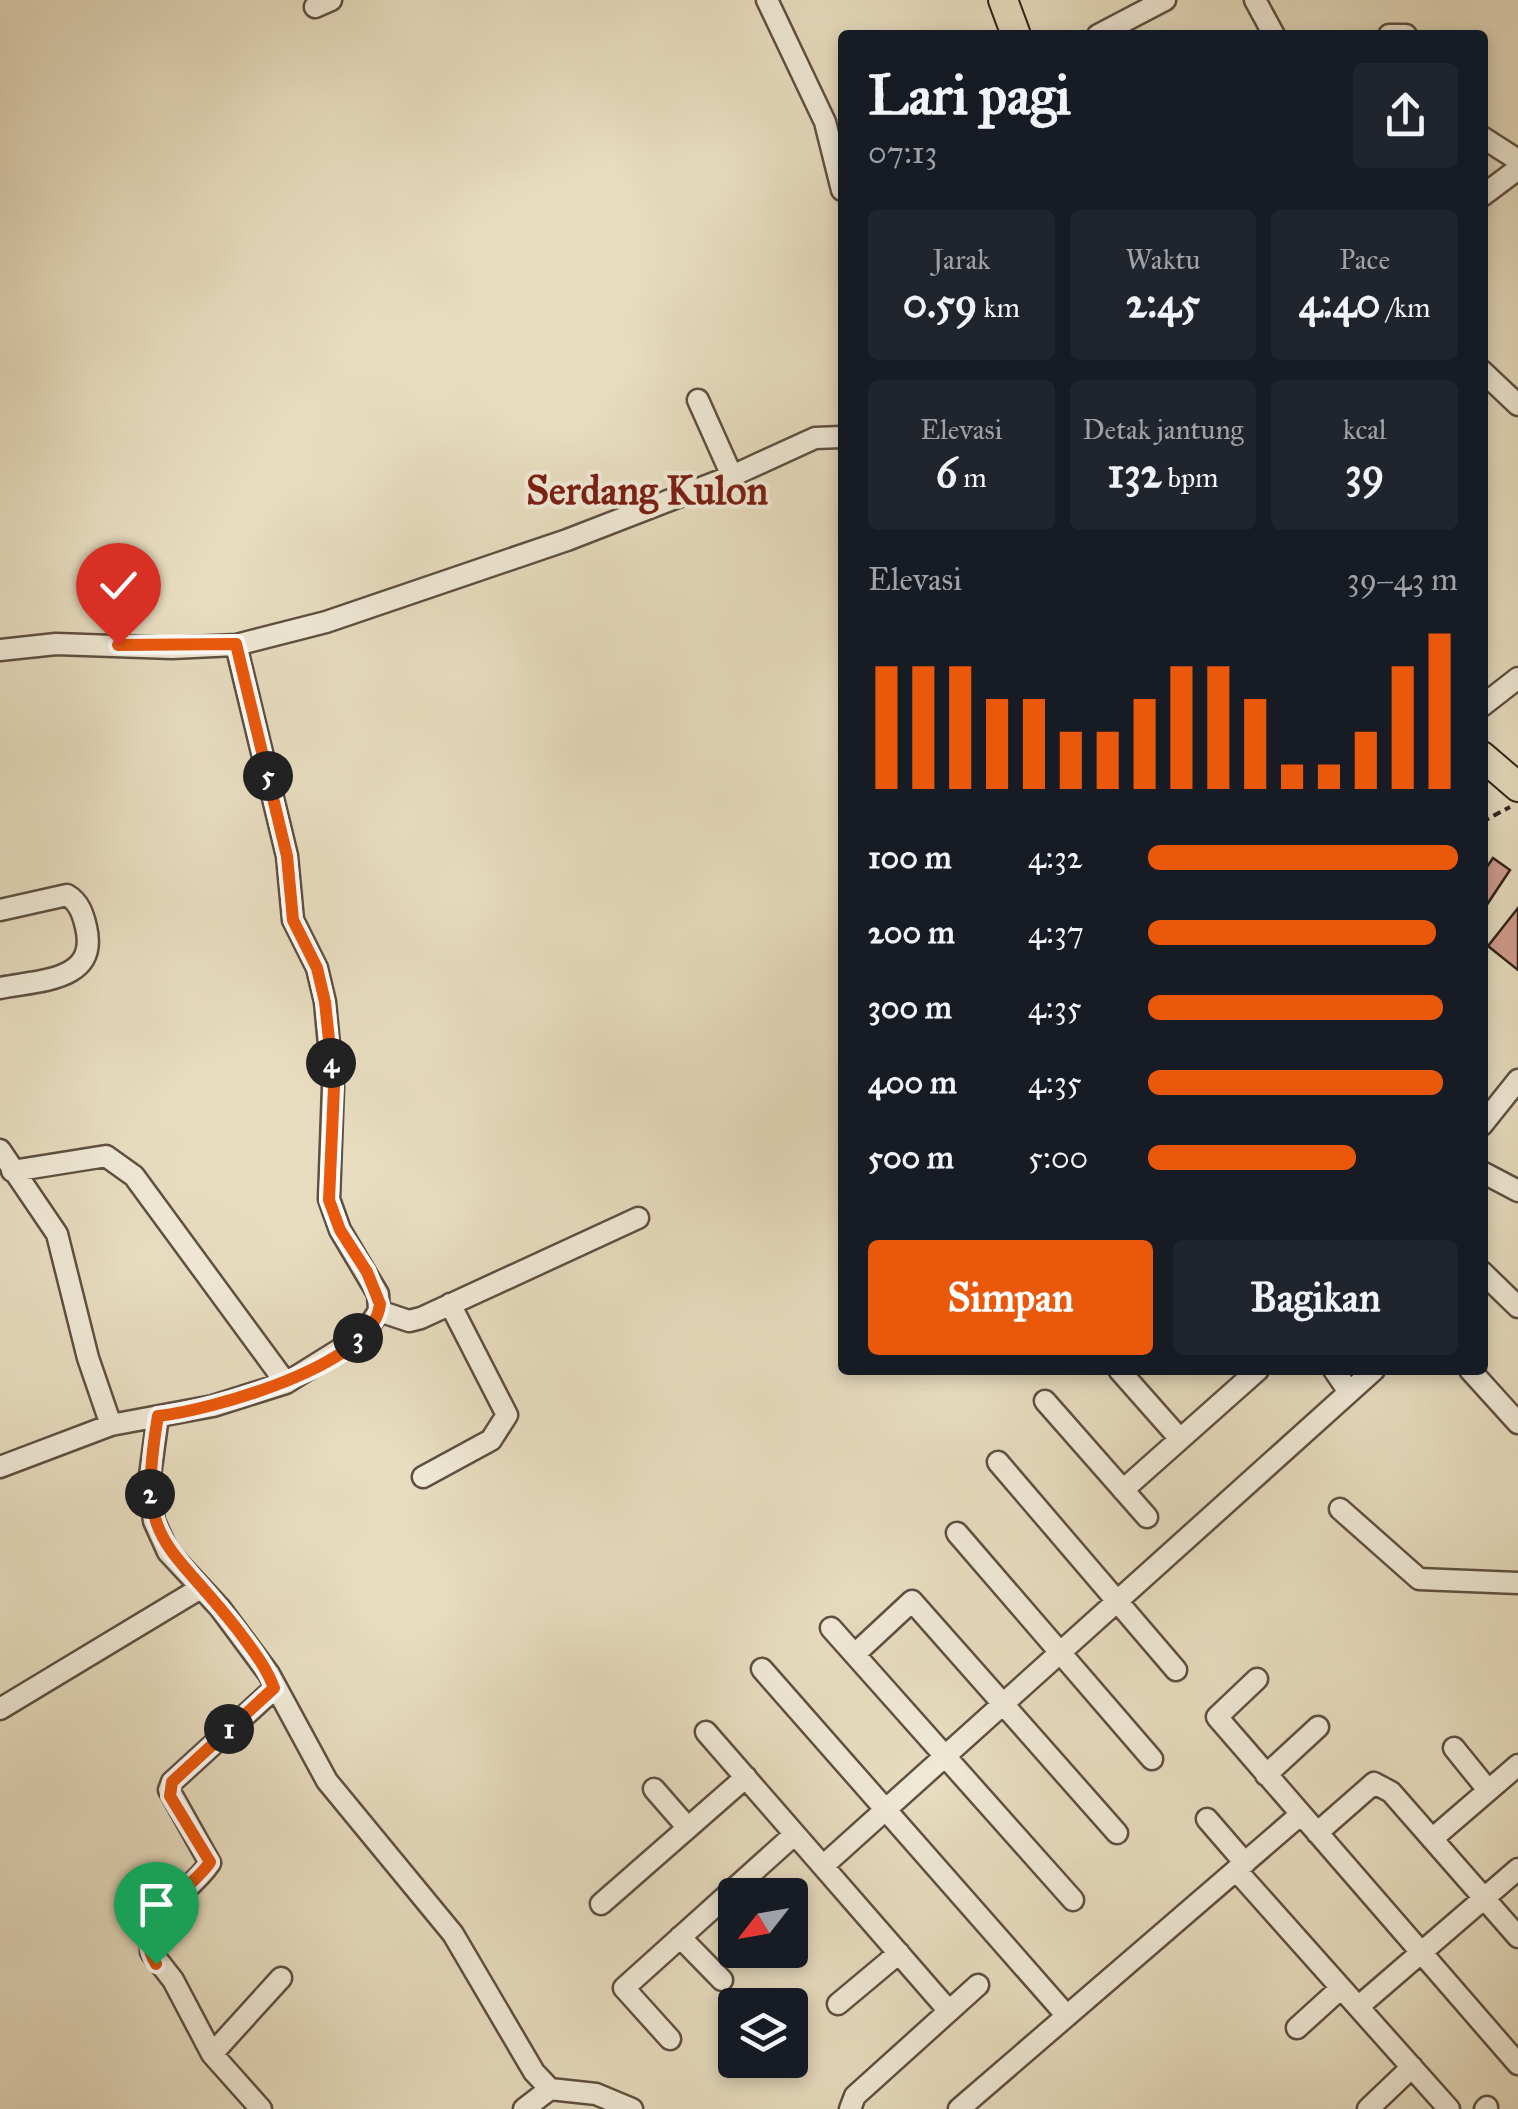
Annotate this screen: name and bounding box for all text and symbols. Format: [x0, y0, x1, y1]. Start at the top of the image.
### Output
text: Lari pagi [868, 62, 1071, 129]
button: share [1353, 63, 1458, 168]
text: 07:13 [868, 133, 937, 172]
text: Jarak [932, 242, 990, 277]
text: Waktu [1126, 242, 1200, 277]
text: Pace [1339, 242, 1390, 277]
text: 0.59 [903, 277, 977, 329]
text: 2:45 [1126, 277, 1200, 329]
text: 4:40 [1299, 277, 1381, 329]
text: km [977, 290, 1020, 325]
text: /km [1381, 290, 1431, 325]
text: Elevasi [920, 412, 1002, 447]
text: Detak jantung [1082, 412, 1244, 447]
text: kcal [1343, 412, 1387, 447]
text: 6 [936, 447, 957, 499]
text: 132 [1107, 447, 1162, 499]
text: 39 [1345, 447, 1384, 499]
text: m [957, 460, 987, 495]
text: bpm [1162, 460, 1219, 495]
district label: Serdang Kulon [526, 466, 768, 515]
pin [76, 543, 161, 646]
icon: check [91, 558, 146, 613]
text: Elevasi [868, 560, 962, 599]
text: 39–43 m [1347, 560, 1458, 599]
pin: 5 [243, 751, 293, 801]
text: 5 [261, 758, 275, 793]
text: 100 m [868, 838, 952, 877]
text: 4:32 [1028, 838, 1082, 877]
text: 200 m [868, 913, 955, 952]
text: 4:37 [1028, 913, 1084, 952]
text: 300 m [868, 988, 952, 1027]
text: 4:35 [1028, 988, 1082, 1027]
pin: 4 [306, 1038, 356, 1088]
text: 4 [323, 1045, 339, 1080]
text: 400 m [868, 1063, 957, 1102]
text: 4:35 [1028, 1063, 1082, 1102]
text: 500 m [868, 1138, 954, 1177]
text: 5:00 [1028, 1138, 1088, 1177]
button: Simpan [868, 1240, 1153, 1355]
button: Bagikan [1173, 1240, 1458, 1355]
pin: 3 [333, 1313, 383, 1363]
text: 3 [352, 1320, 364, 1355]
pin: 2 [125, 1469, 175, 1519]
text: 2 [143, 1476, 157, 1511]
pin: 1 [204, 1704, 254, 1754]
text: 1 [223, 1711, 235, 1746]
pin [114, 1862, 199, 1965]
icon: arrive [129, 1877, 184, 1932]
north arrow [718, 1878, 808, 1968]
map controls [718, 1878, 808, 2078]
button: layers [718, 1988, 808, 2078]

